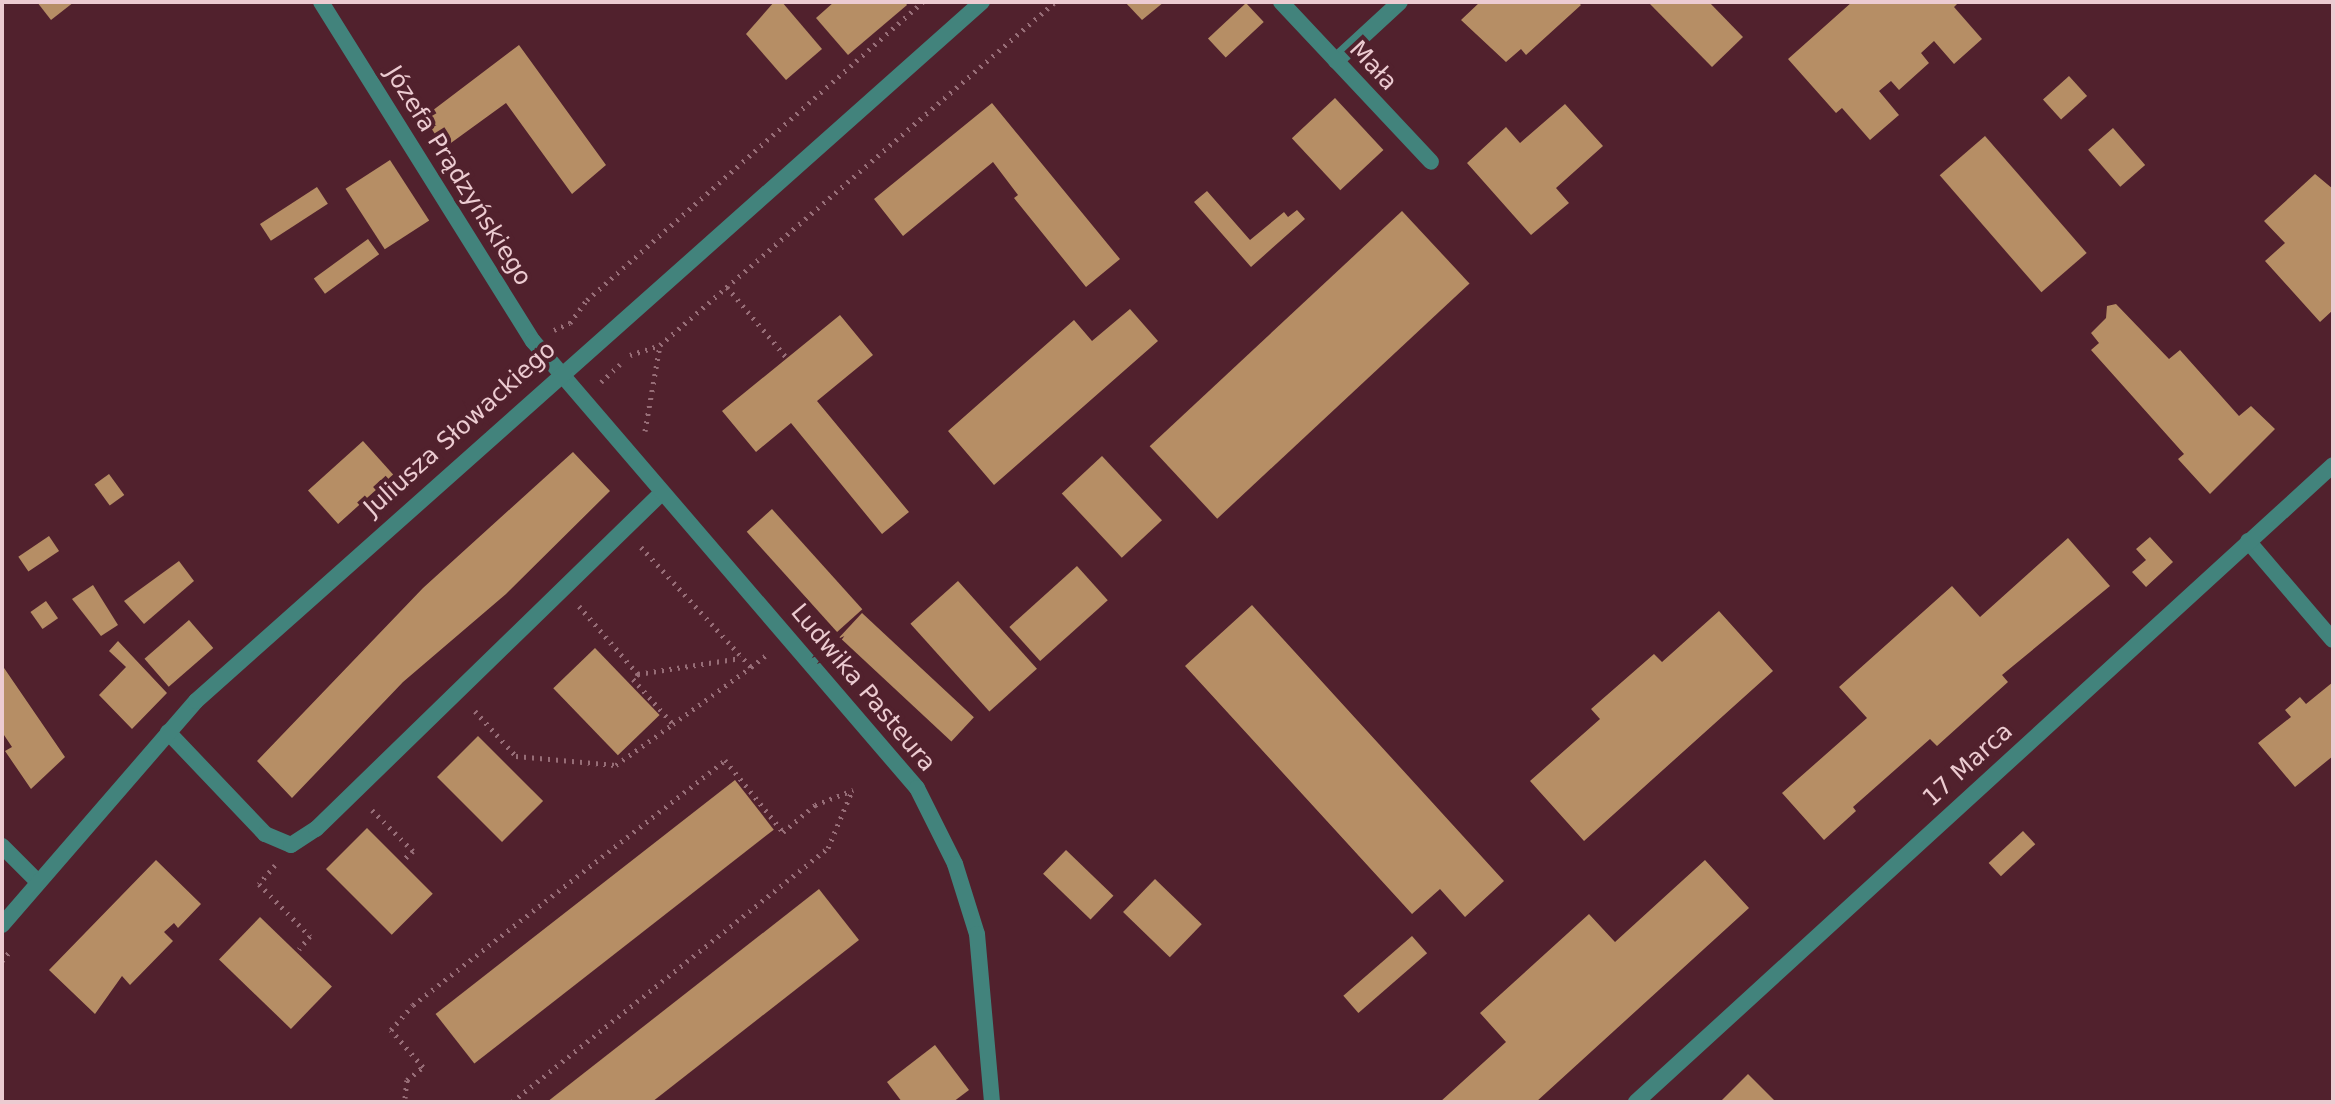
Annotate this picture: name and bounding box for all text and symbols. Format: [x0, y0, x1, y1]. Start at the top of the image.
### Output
street label: Mała [1343, 35, 1403, 97]
street label: Józefa Prądzyńskiego [379, 61, 537, 291]
street label: Juliusza Słowackiego [358, 335, 562, 523]
street label: Ludwika Pasteura [784, 598, 942, 778]
street label: 17 Marca [1917, 717, 2019, 813]

